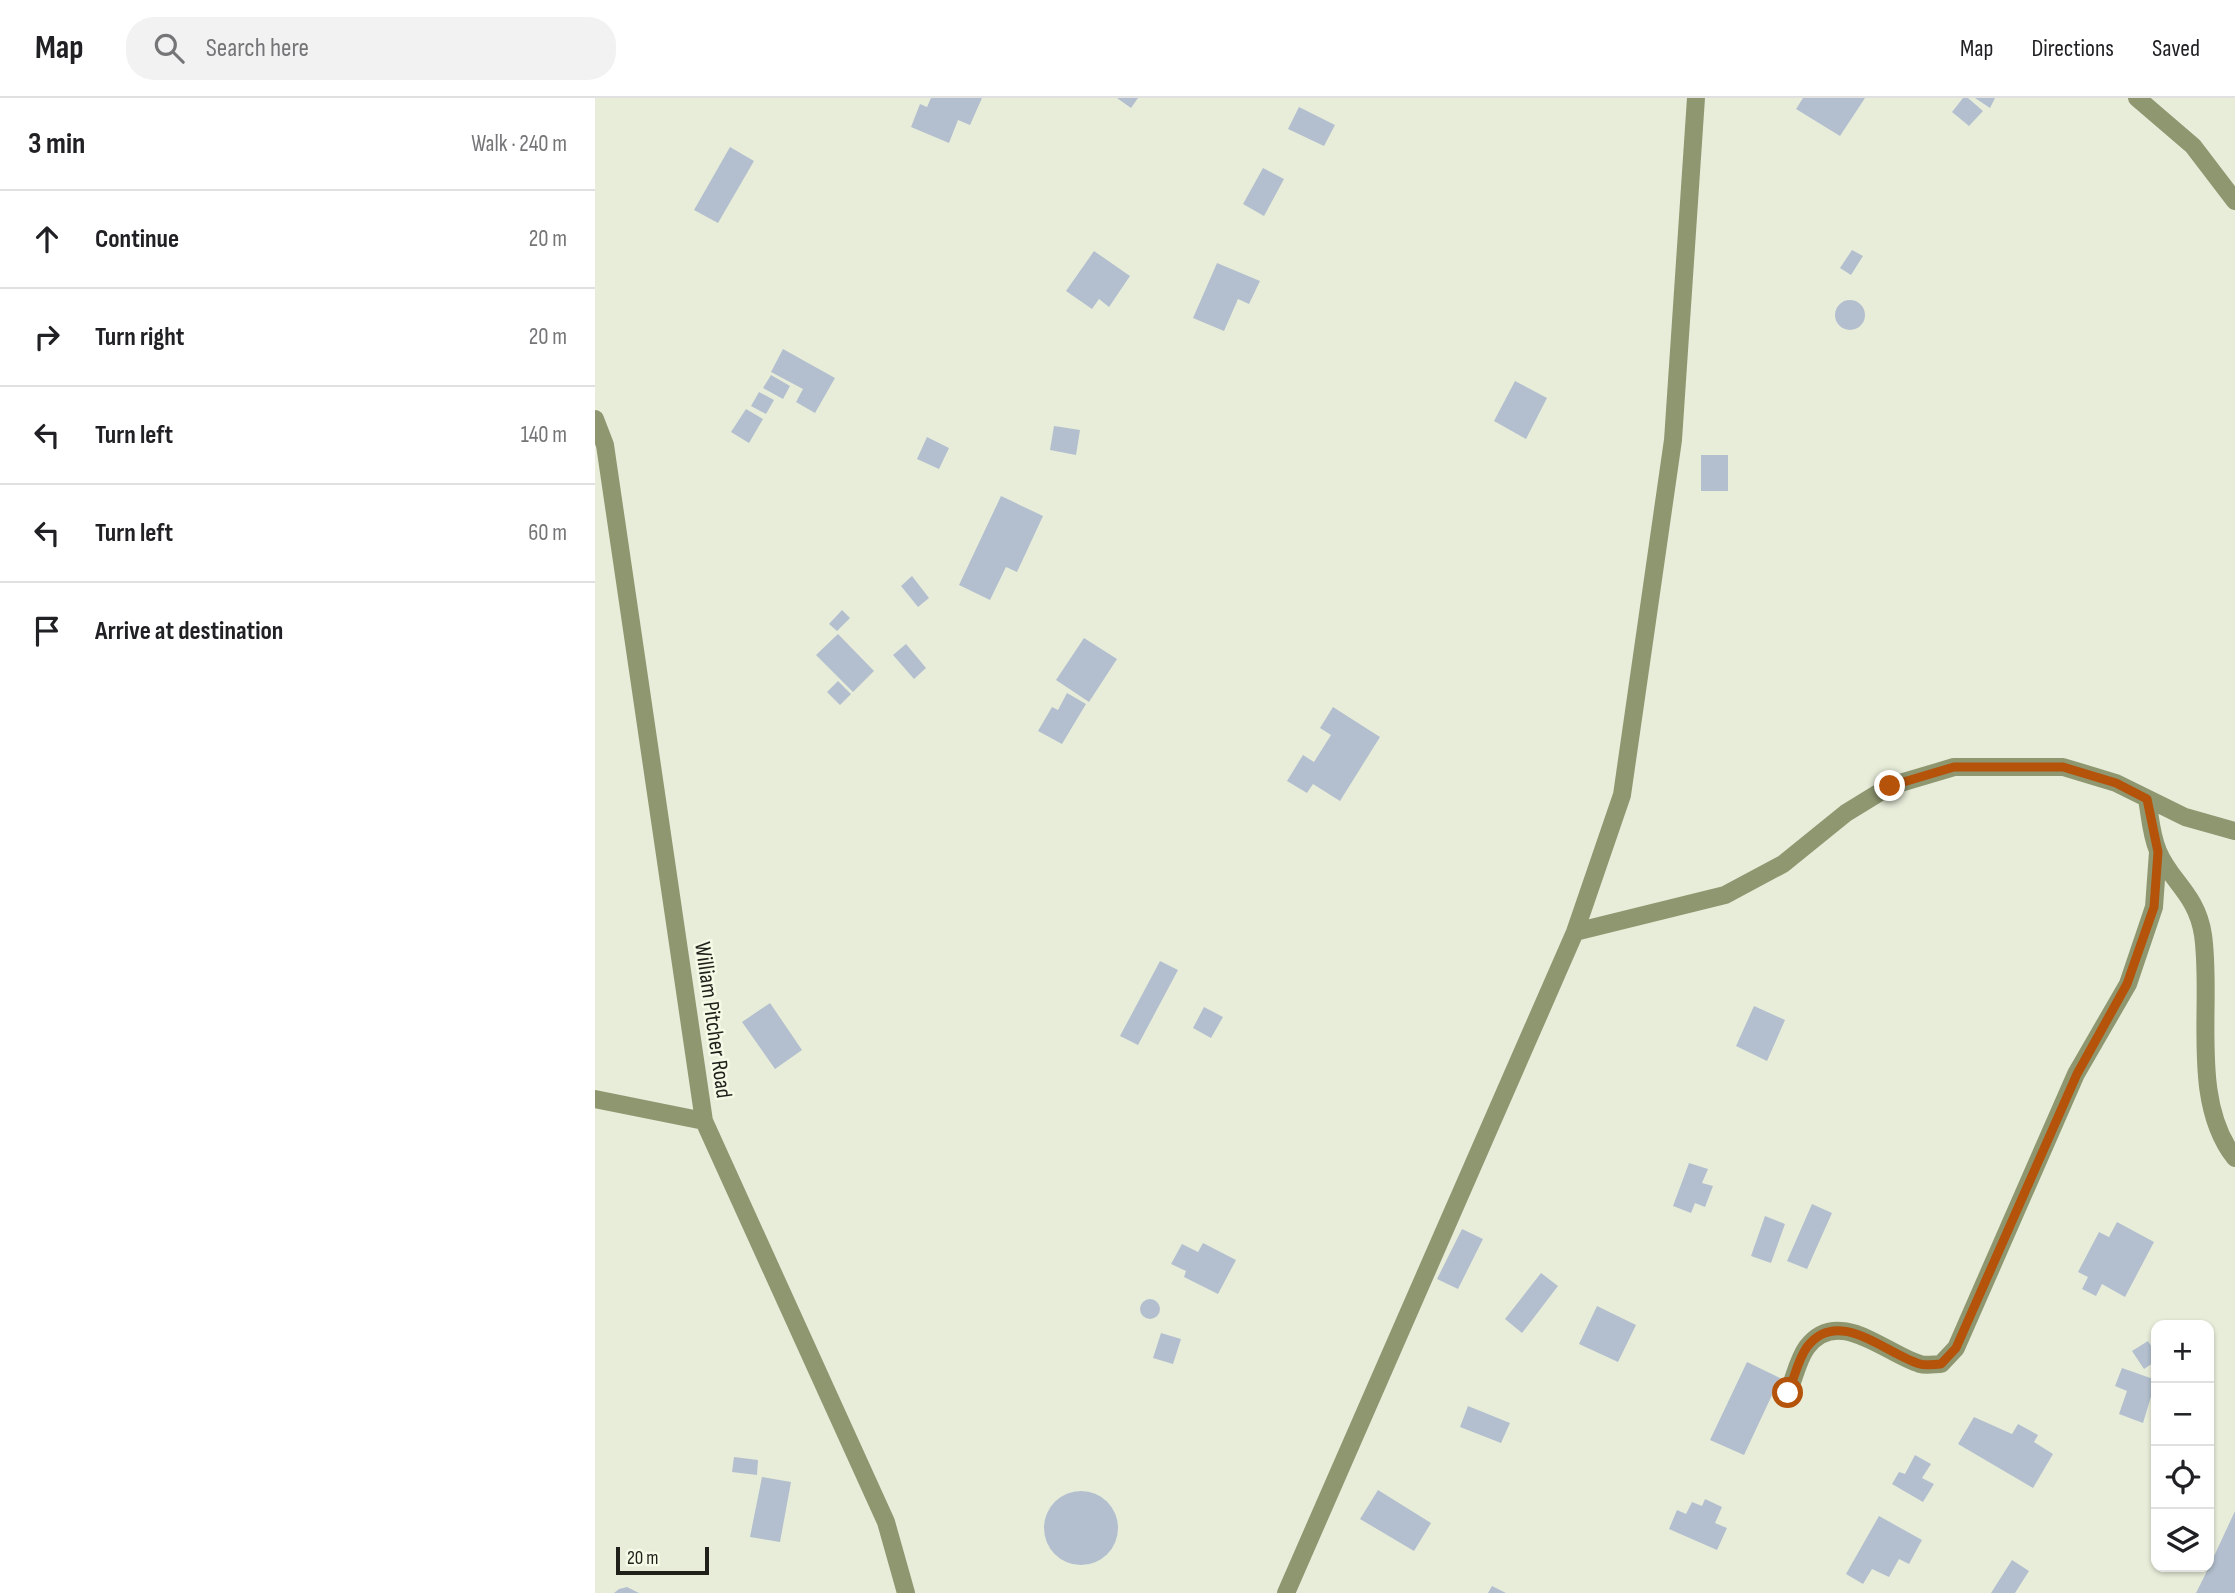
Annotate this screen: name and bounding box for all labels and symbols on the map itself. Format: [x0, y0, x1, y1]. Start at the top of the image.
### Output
route end [1874, 770, 1905, 801]
street label: William Pitcher Road [688, 940, 738, 1100]
route start [1772, 1377, 1803, 1408]
scale bar [616, 1544, 709, 1576]

